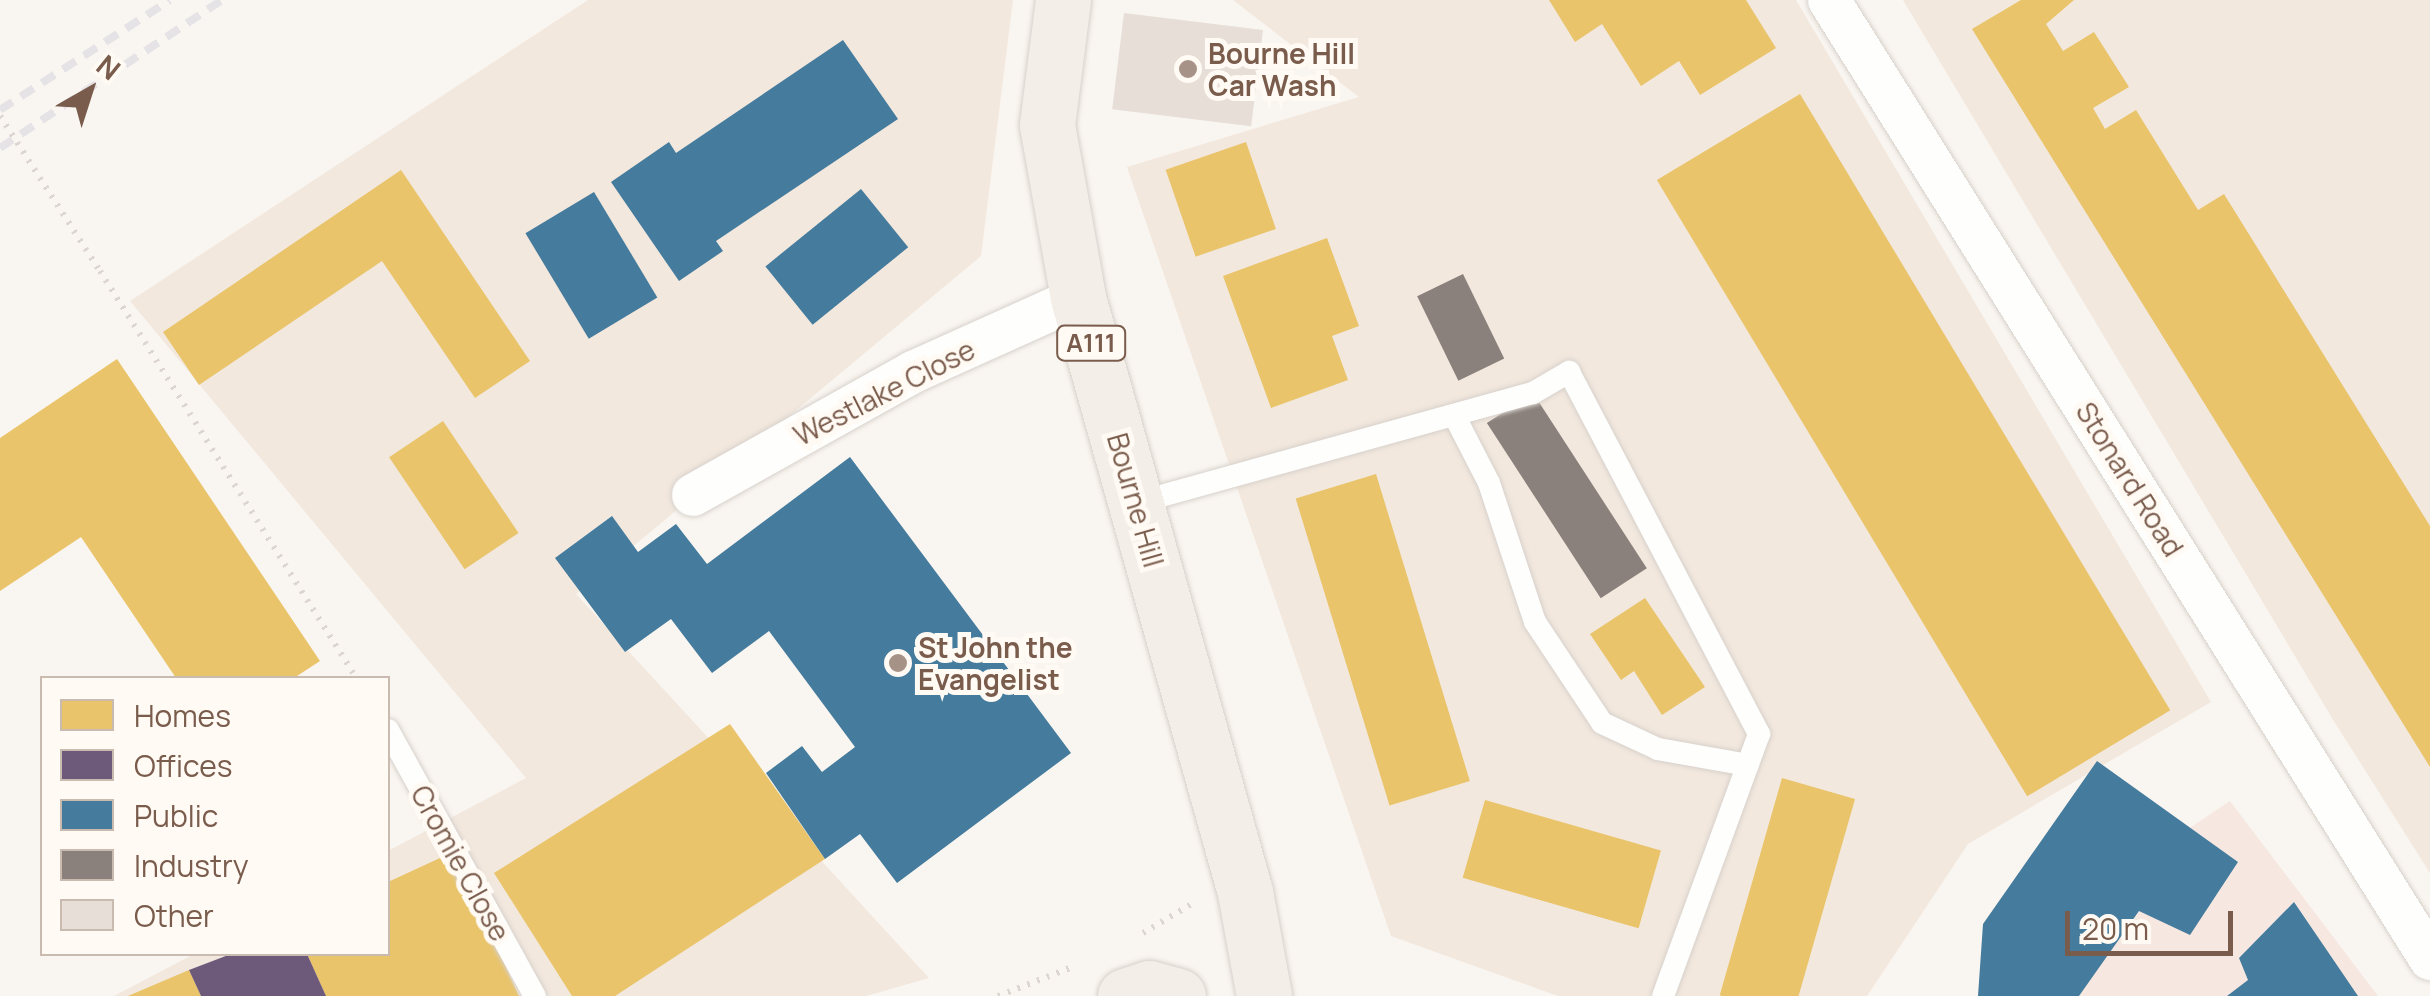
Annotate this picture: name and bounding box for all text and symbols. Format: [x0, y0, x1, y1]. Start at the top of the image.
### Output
place label: Bourne Hill Car Wash [1208, 36, 1355, 102]
north arrow [40, 40, 140, 140]
text: N [89, 46, 129, 88]
marker: Bourne Hill Car Wash [1177, 58, 1199, 80]
road number: A111 [1056, 323, 1126, 363]
street label: Westlake Close [788, 332, 980, 452]
street label: Stonard Road [2069, 396, 2191, 562]
street label: Bourne Hill [1101, 429, 1171, 571]
place label: St John the Evangelist [918, 630, 1073, 696]
marker: St John the Evangelist [887, 652, 909, 674]
legend [40, 676, 390, 956]
text: Homes [134, 695, 231, 736]
text: Offices [134, 745, 232, 786]
street label: Cromie Close [404, 779, 518, 947]
text: Public [134, 795, 218, 836]
text: Industry [134, 845, 249, 886]
scale bar [2070, 891, 2238, 953]
text: Other [134, 895, 214, 936]
text: 20 m [2082, 908, 2149, 949]

